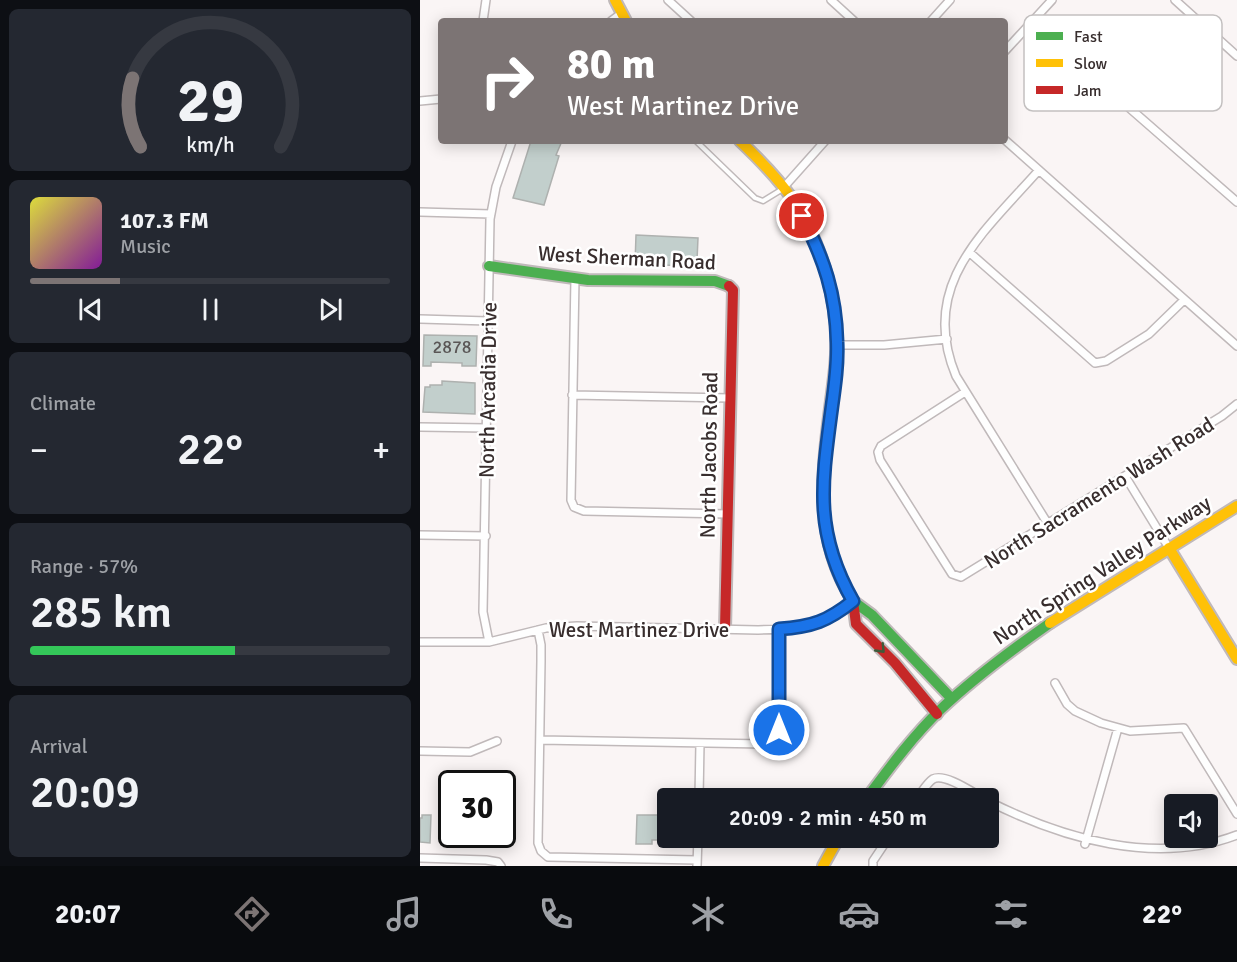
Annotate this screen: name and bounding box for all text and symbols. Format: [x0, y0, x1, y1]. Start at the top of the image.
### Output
legend [1024, 15, 1222, 111]
text: Fast [1074, 27, 1103, 47]
text: 80 m [567, 39, 656, 90]
icon: right [468, 42, 546, 120]
text: Slow [1074, 54, 1108, 74]
text: 29 [176, 62, 244, 139]
text: Jam [1074, 81, 1102, 101]
text: West Martinez Drive [567, 90, 799, 123]
text: km/h [186, 133, 234, 159]
pin [776, 190, 827, 241]
icon: arrive [785, 199, 818, 232]
text: 107.3 FM [120, 207, 209, 234]
text: Music [120, 234, 171, 259]
street label: West Sherman Road [537, 240, 717, 276]
icon: previous [74, 293, 107, 326]
icon: pause [194, 293, 227, 326]
icon: next [314, 293, 347, 326]
street label: North Arcadia Drive [473, 302, 503, 478]
house number: 2878 [433, 336, 471, 358]
street label: North Jacobs Road [695, 371, 723, 539]
text: Climate [30, 391, 96, 416]
street label: North Sacramento Wash Road [979, 411, 1219, 575]
text: 22° [177, 422, 243, 477]
text: − [30, 430, 48, 471]
text: + [372, 430, 390, 471]
street label: North Spring Valley Parkway [988, 490, 1216, 650]
text: Range · 57% [30, 554, 138, 579]
text: 285 km [30, 585, 172, 640]
street label: West Martinez Drive [549, 617, 729, 643]
one-way arrow [874, 642, 885, 653]
position arrow [747, 698, 811, 762]
text: Arrival [30, 734, 88, 759]
text: 20:09 [30, 765, 140, 820]
speed limit sign: 30 [438, 770, 516, 848]
map controls [1164, 794, 1218, 848]
button: sound [1164, 794, 1218, 848]
text: 20:09 · 2 min · 450 m [729, 804, 927, 831]
icon: directions [231, 893, 273, 935]
icon: music [383, 893, 425, 935]
icon: phone [535, 893, 577, 935]
icon: climate [687, 893, 729, 935]
icon: car [838, 893, 880, 935]
icon: filters [990, 893, 1032, 935]
text: 20:07 [55, 898, 121, 931]
text: 22° [1142, 898, 1182, 931]

